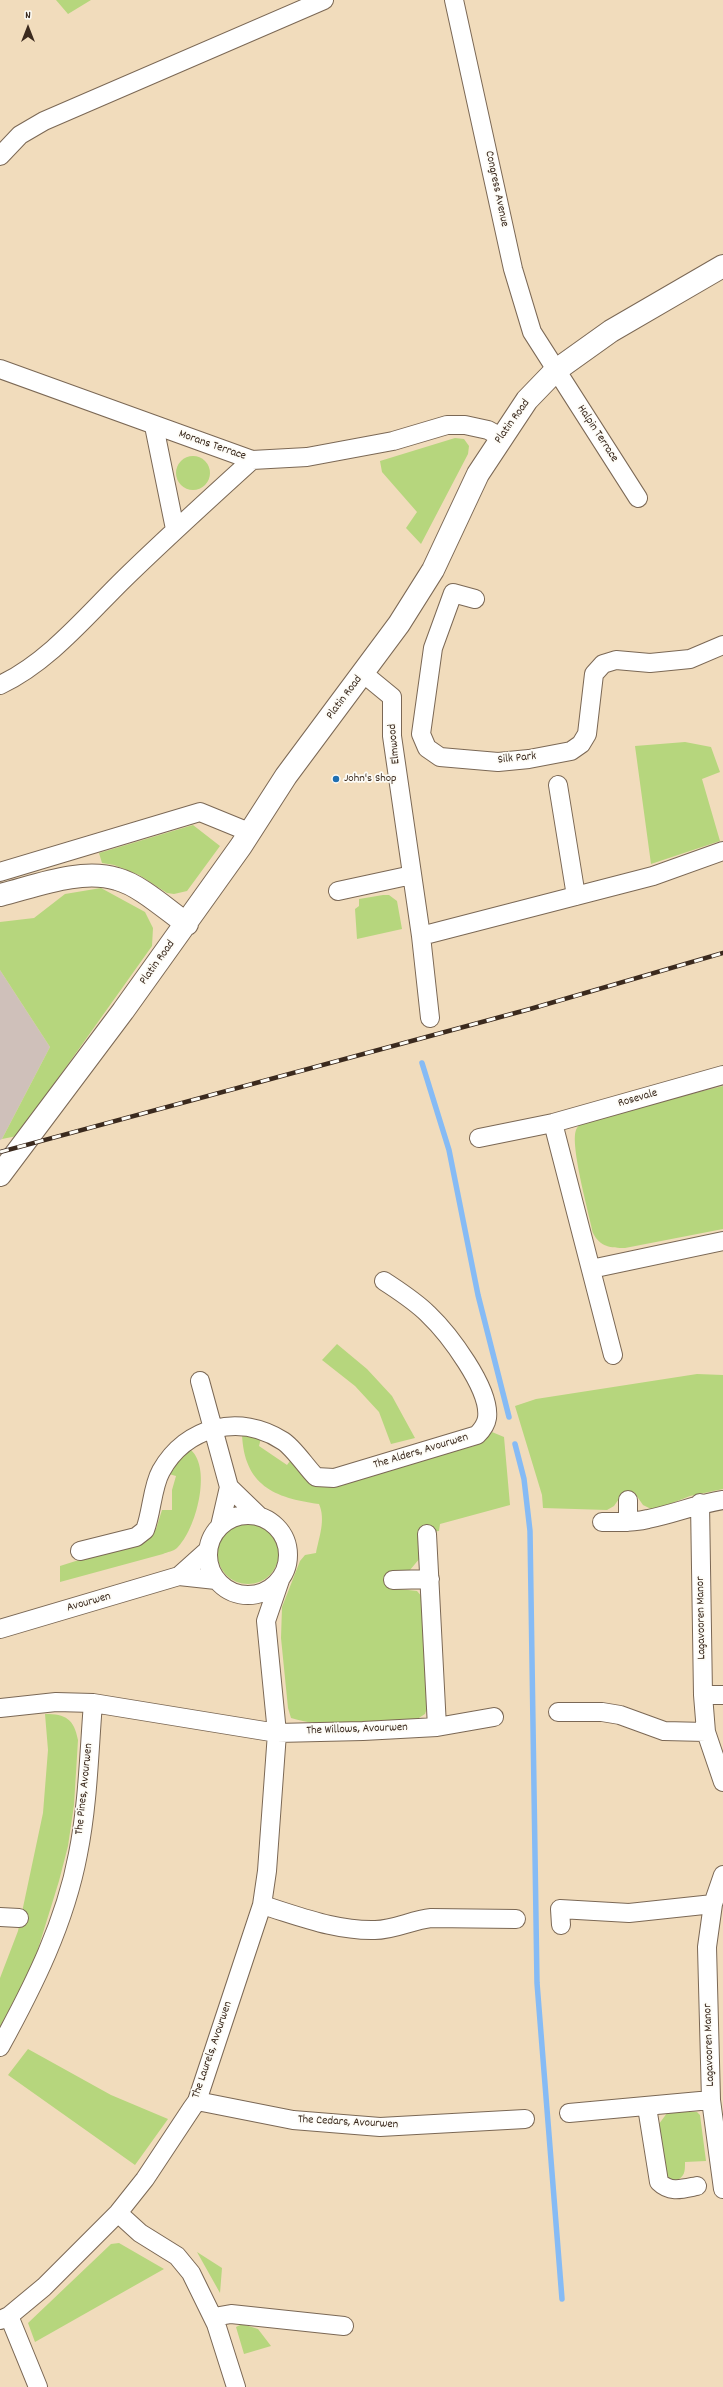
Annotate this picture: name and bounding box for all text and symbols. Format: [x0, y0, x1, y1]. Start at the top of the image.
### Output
north arrow [8, 8, 48, 48]
text: N [25, 8, 31, 24]
street label: Congress Avenue [481, 150, 511, 228]
street label: Platin Road [492, 397, 534, 447]
street label: Halpin Terrace [573, 403, 621, 465]
street label: Morans Terrace [176, 428, 248, 464]
street label: Platin Road [324, 673, 366, 723]
street label: Elmwood [386, 723, 404, 765]
street label: Silk Park [497, 750, 537, 768]
place label: John's Shop [344, 772, 397, 786]
marker: John's Shop [331, 774, 341, 784]
street label: Platin Road [137, 938, 179, 988]
street label: Rosevale [617, 1087, 659, 1111]
street label: The Alders, Avourwen [372, 1431, 470, 1473]
street label: Lagavooren Manor [694, 1576, 710, 1660]
street label: Avourwen [65, 1590, 113, 1616]
street label: The Willows, Avourwen [306, 1721, 408, 1739]
street label: The Pines, Avourwen [73, 1743, 97, 1835]
street label: The Laurels, Avourwen [190, 2000, 236, 2100]
street label: Lagavooren Manor [701, 2003, 719, 2087]
street label: The Cedars, Avourwen [297, 2113, 399, 2133]

